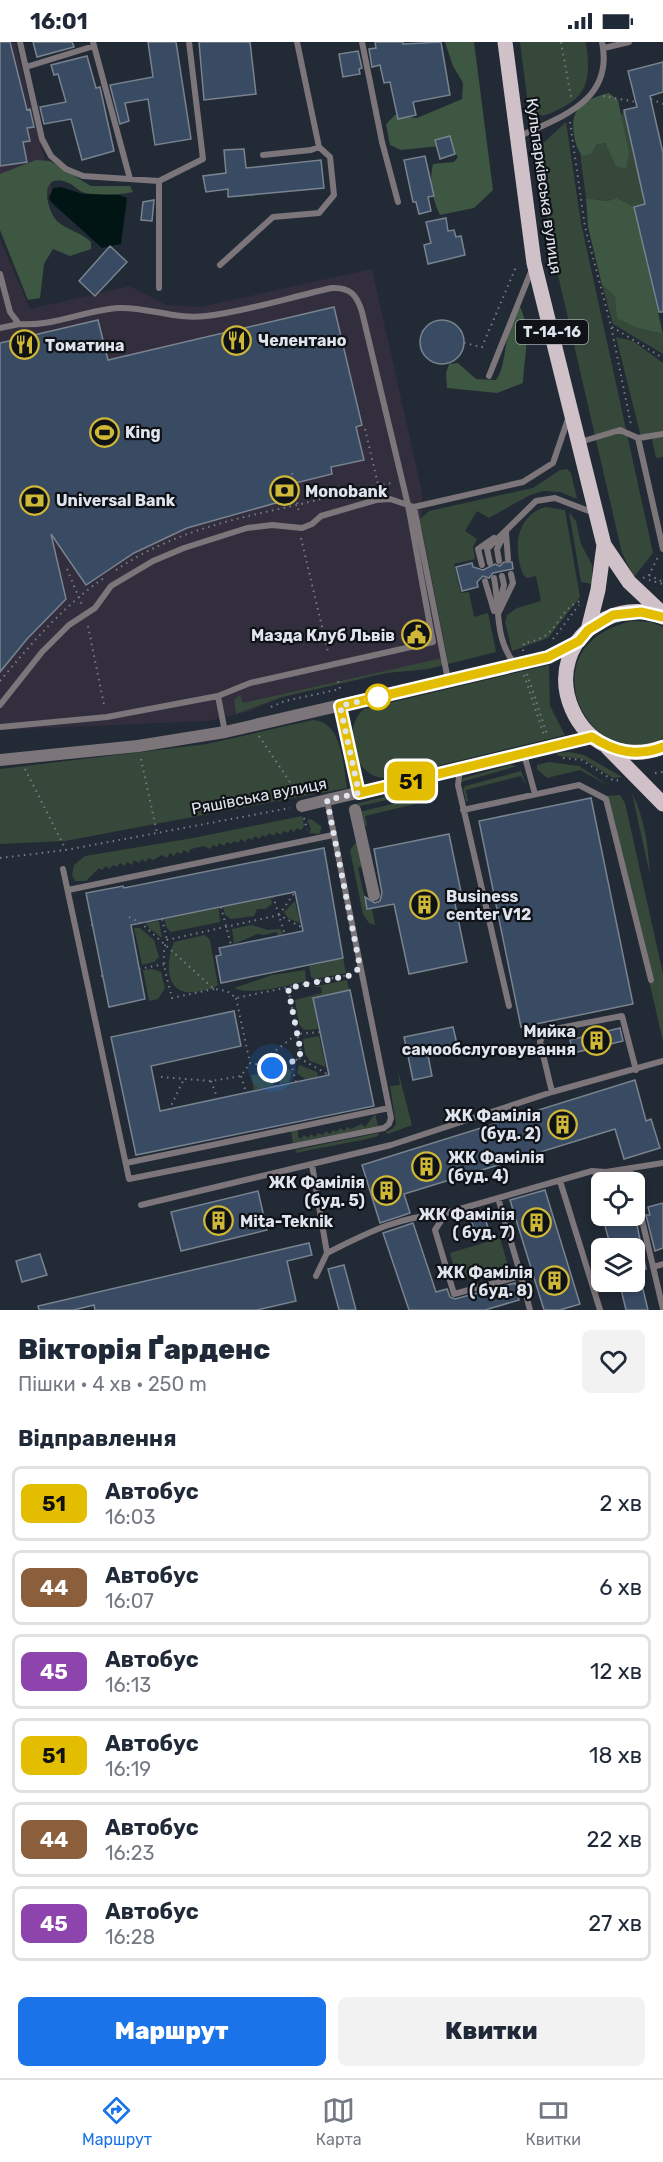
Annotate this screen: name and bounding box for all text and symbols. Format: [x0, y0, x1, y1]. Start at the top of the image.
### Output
text: 16:01 [30, 8, 88, 35]
street label: Кульпарківська вулиця [522, 97, 566, 275]
road number: Т-14-16 [516, 320, 588, 344]
restaurant icon: Челентано [221, 324, 253, 356]
restaurant icon: Томатина [8, 329, 40, 361]
place label: Челентано [258, 331, 347, 350]
place label: Томатина [45, 336, 125, 355]
sports icon: King [88, 416, 120, 448]
place label: King [125, 423, 161, 442]
bank icon: Monobank [268, 475, 300, 507]
place label: Monobank [305, 482, 388, 501]
bank icon: Universal Bank [19, 484, 51, 516]
place label: Universal Bank [56, 491, 176, 510]
public building icon: Мазда Клуб Львів [400, 619, 432, 651]
place label: Мазда Клуб Львів [251, 626, 395, 645]
unlabelled marker [365, 684, 391, 710]
line badge: 51 [384, 762, 438, 800]
text: 51 [399, 769, 423, 794]
street label: Ряшівська вулиця [190, 774, 328, 818]
place label: Business center V12 [446, 887, 531, 924]
building icon: Business center V12 [409, 889, 441, 921]
place label: Мийка самообслуговування [402, 1022, 576, 1059]
building icon: Мийка самообслуговування [581, 1024, 613, 1056]
your location [257, 1053, 287, 1083]
place label: ЖК Фамілія (буд. 2) [445, 1106, 541, 1143]
building icon: ЖК Фамілія (буд. 2) [546, 1108, 578, 1140]
place label: ЖК Фамілія (буд. 4) [448, 1148, 544, 1185]
building icon: ЖК Фамілія (буд. 4) [411, 1150, 443, 1182]
map controls [591, 1172, 645, 1292]
button: locate [591, 1172, 645, 1226]
place label: ЖК Фамілія (буд. 5) [269, 1173, 365, 1210]
building icon: ЖК Фамілія (буд. 5) [370, 1175, 402, 1207]
building icon: Mita-Teknik [203, 1205, 235, 1237]
place label: ЖК Фамілія ( буд. 7) [419, 1205, 515, 1242]
building icon: ЖК Фамілія ( буд. 7) [520, 1207, 552, 1239]
place label: Mita-Teknik [240, 1212, 334, 1231]
button: layers [591, 1238, 645, 1292]
place label: ЖК Фамілія ( буд. 8) [437, 1263, 533, 1300]
building icon: ЖК Фамілія ( буд. 8) [538, 1265, 570, 1297]
button: heart [582, 1330, 645, 1393]
text: Вікторія Ґарденс [18, 1333, 270, 1366]
text: Пішки · 4 хв · 250 m [18, 1372, 207, 1396]
text: Відправлення [18, 1425, 176, 1452]
text: Автобус [105, 1478, 199, 1505]
text: 2 хв [599, 1490, 642, 1517]
text: 51 [42, 1491, 66, 1516]
text: 16:03 [105, 1505, 155, 1529]
text: Автобус [105, 1562, 199, 1589]
text: 6 хв [599, 1574, 642, 1601]
text: 44 [40, 1575, 68, 1600]
text: 16:07 [105, 1589, 154, 1613]
text: Автобус [105, 1646, 199, 1673]
text: 12 хв [590, 1658, 642, 1685]
text: 45 [40, 1659, 68, 1684]
text: 16:13 [105, 1673, 151, 1697]
text: Автобус [105, 1730, 199, 1757]
text: 18 хв [589, 1742, 642, 1769]
text: 51 [42, 1743, 66, 1768]
text: 16:19 [105, 1757, 151, 1781]
text: Автобус [105, 1814, 199, 1841]
text: 22 хв [587, 1826, 642, 1853]
text: 44 [40, 1827, 68, 1852]
text: 16:23 [105, 1841, 155, 1865]
text: Автобус [105, 1898, 199, 1925]
text: 27 хв [588, 1910, 642, 1937]
text: 45 [40, 1911, 68, 1936]
text: 16:28 [105, 1925, 155, 1949]
button: Маршрут [18, 1997, 326, 2066]
button: Квитки [338, 1997, 645, 2066]
tab: Маршрут [82, 2094, 152, 2149]
tab: Карта [316, 2094, 362, 2149]
tab: Квитки [526, 2094, 581, 2149]

